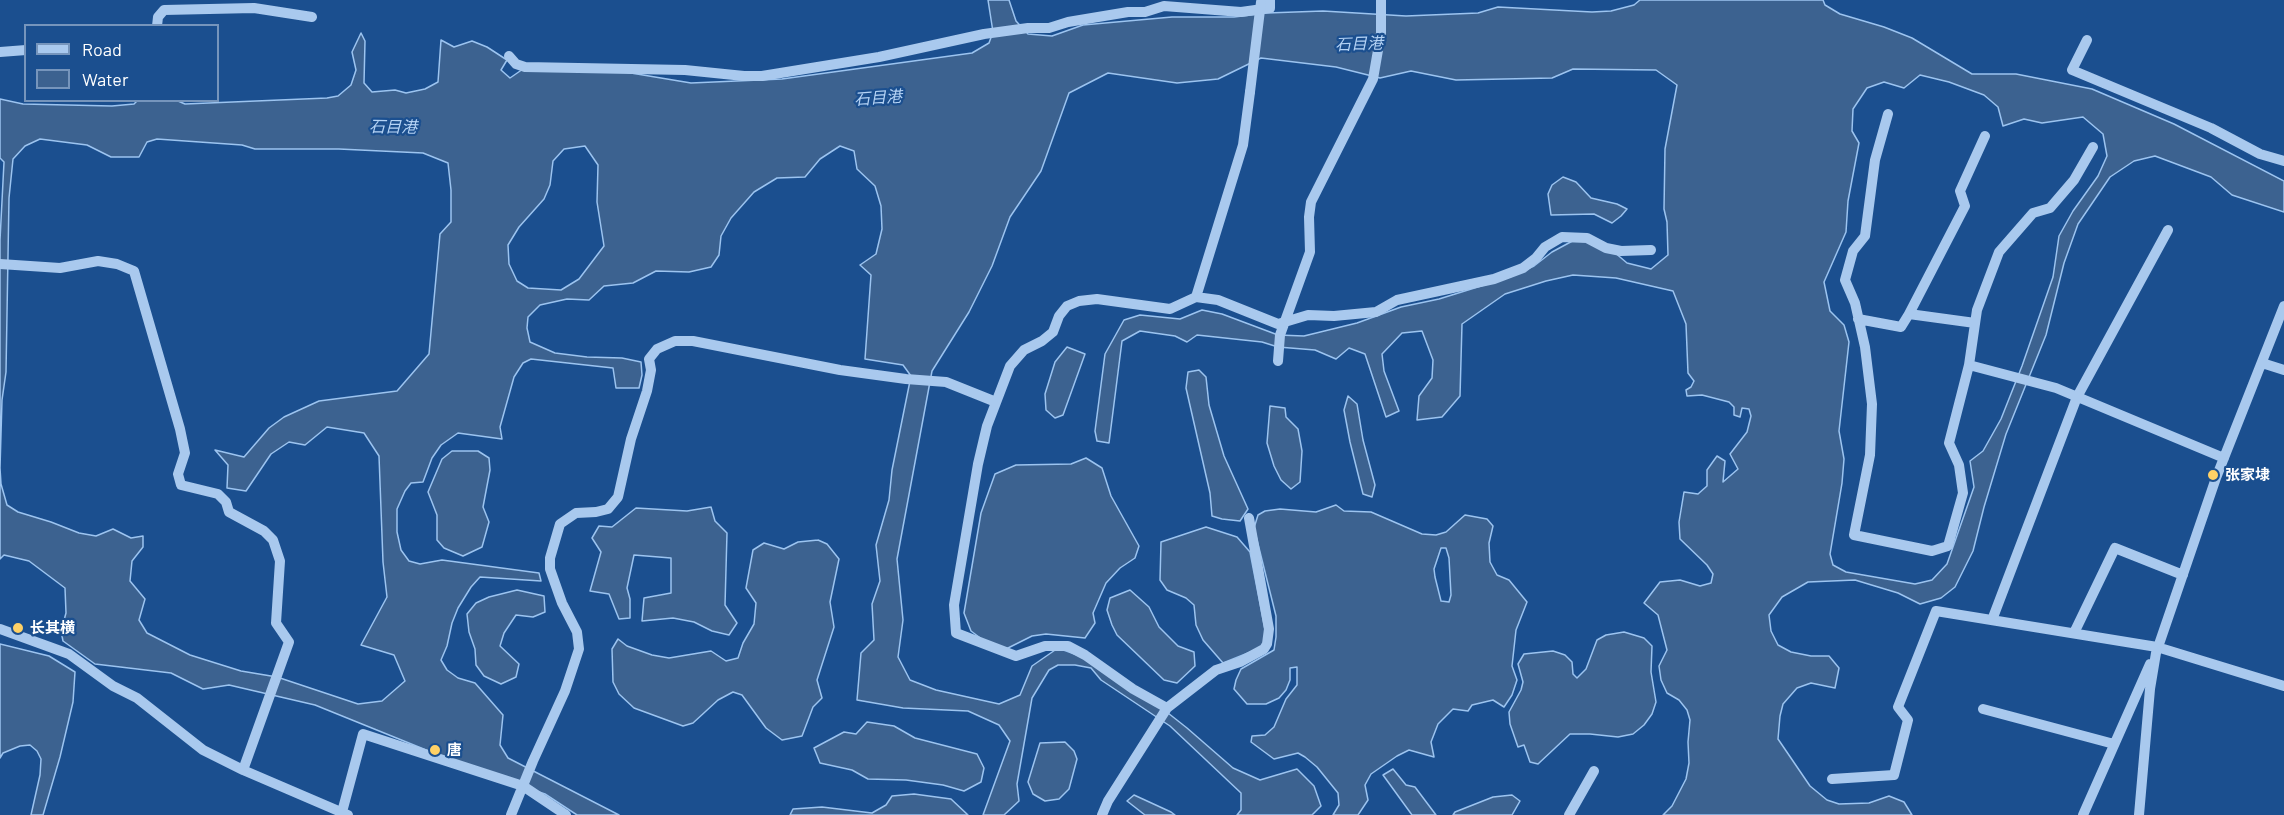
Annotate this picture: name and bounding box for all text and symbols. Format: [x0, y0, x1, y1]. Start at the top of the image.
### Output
legend [24, 24, 219, 102]
water label: 石目港 [1335, 34, 1383, 54]
text: Road [82, 38, 122, 60]
text: Water [82, 68, 129, 90]
water label: 石目港 [853, 87, 903, 109]
water label: 石目港 [369, 117, 417, 137]
place label: 张家埭 [2225, 466, 2270, 484]
marker: 张家埭 [2206, 468, 2220, 482]
place label: 长其横 [30, 619, 75, 637]
marker: 长其横 [11, 621, 25, 635]
place label: 唐 [447, 741, 462, 759]
marker: 唐 [428, 743, 442, 757]

